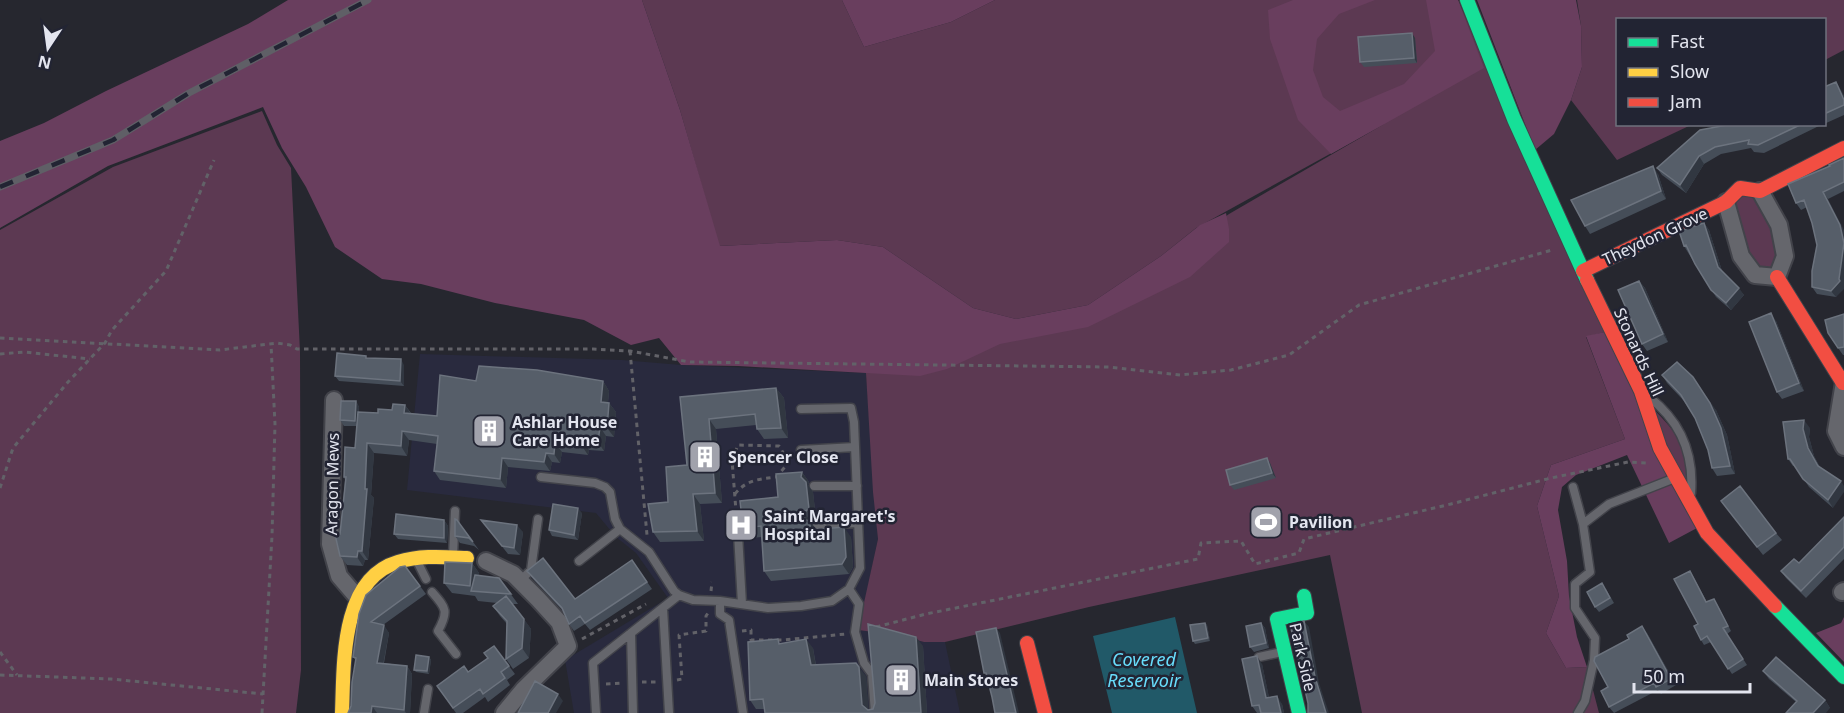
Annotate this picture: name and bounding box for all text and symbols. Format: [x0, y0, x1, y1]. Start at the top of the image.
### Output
north arrow [18, 18, 78, 78]
legend [1616, 18, 1826, 126]
text: Fast [1670, 29, 1705, 53]
text: N [36, 50, 53, 75]
text: Slow [1670, 59, 1709, 83]
text: Jam [1668, 89, 1702, 113]
street label: Theydon Grove [1599, 202, 1711, 270]
street label: Stonards Hill [1609, 304, 1669, 400]
place label: Ashlar House Care Home [512, 411, 617, 451]
building icon: Ashlar House Care Home [471, 413, 507, 449]
street label: Aragon Mews [320, 433, 344, 535]
building icon: Spencer Close [687, 439, 723, 475]
place label: Spencer Close [728, 446, 839, 468]
sports icon: Pavilion [1248, 504, 1284, 540]
place label: Saint Margaret's Hospital [764, 505, 896, 545]
hospital icon: Saint Margaret's Hospital [723, 507, 759, 543]
place label: Pavilion [1289, 511, 1352, 533]
street label: Park Side [1284, 621, 1322, 693]
water label: Covered Reservoir [1107, 647, 1182, 692]
scale bar [1634, 656, 1750, 694]
building icon: Main Stores [883, 662, 919, 698]
text: 50 m [1643, 664, 1685, 688]
place label: Main Stores [924, 669, 1018, 691]

